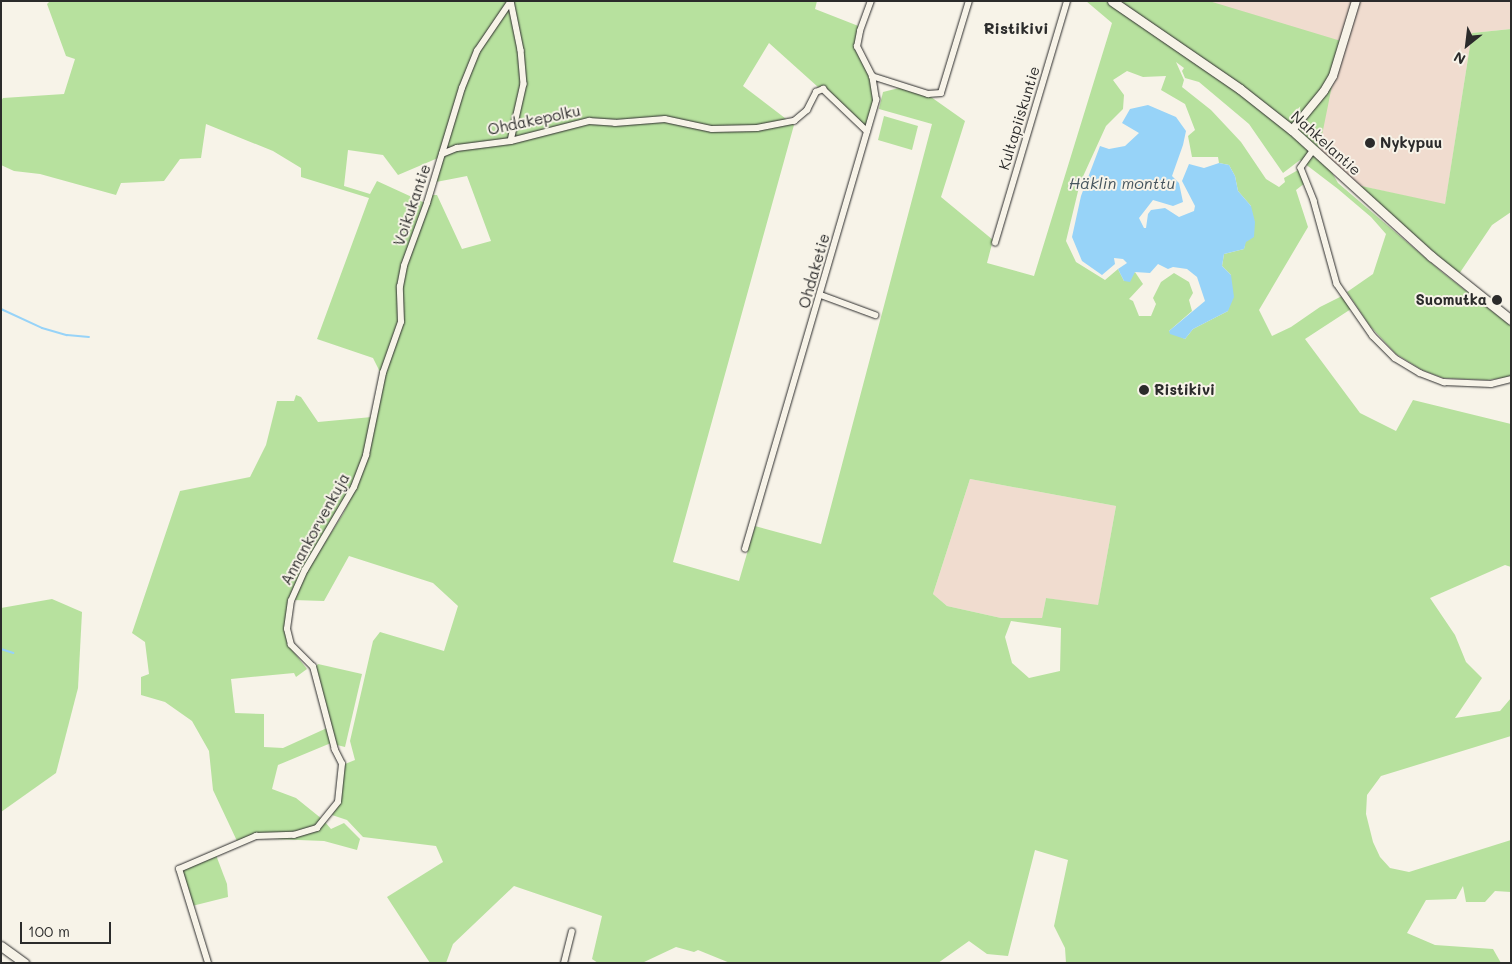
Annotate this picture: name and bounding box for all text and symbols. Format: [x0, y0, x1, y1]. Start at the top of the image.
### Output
district label: Ristikivi [983, 18, 1049, 38]
north arrow [1442, 20, 1492, 70]
text: N [1450, 48, 1469, 69]
street label: Kultapiiskuntie [995, 64, 1043, 172]
street label: Ohdakepolku [486, 101, 582, 139]
street label: Nahkelantie [1287, 107, 1365, 179]
place label: Nykypuu [1380, 134, 1442, 152]
marker: Nykypuu [1364, 137, 1376, 149]
street label: Voikukantie [390, 162, 434, 248]
water label: Häklin monttu [1069, 173, 1175, 193]
street label: Ohdaketie [795, 232, 833, 310]
place label: Suomutka [1415, 291, 1487, 309]
marker: Suomutka [1491, 294, 1503, 306]
place label: Ristikivi [1154, 381, 1215, 399]
marker: Ristikivi [1138, 384, 1150, 396]
street label: Annankorvenkuja [277, 470, 353, 588]
scale bar [22, 912, 114, 944]
text: 100 m [28, 921, 70, 941]

